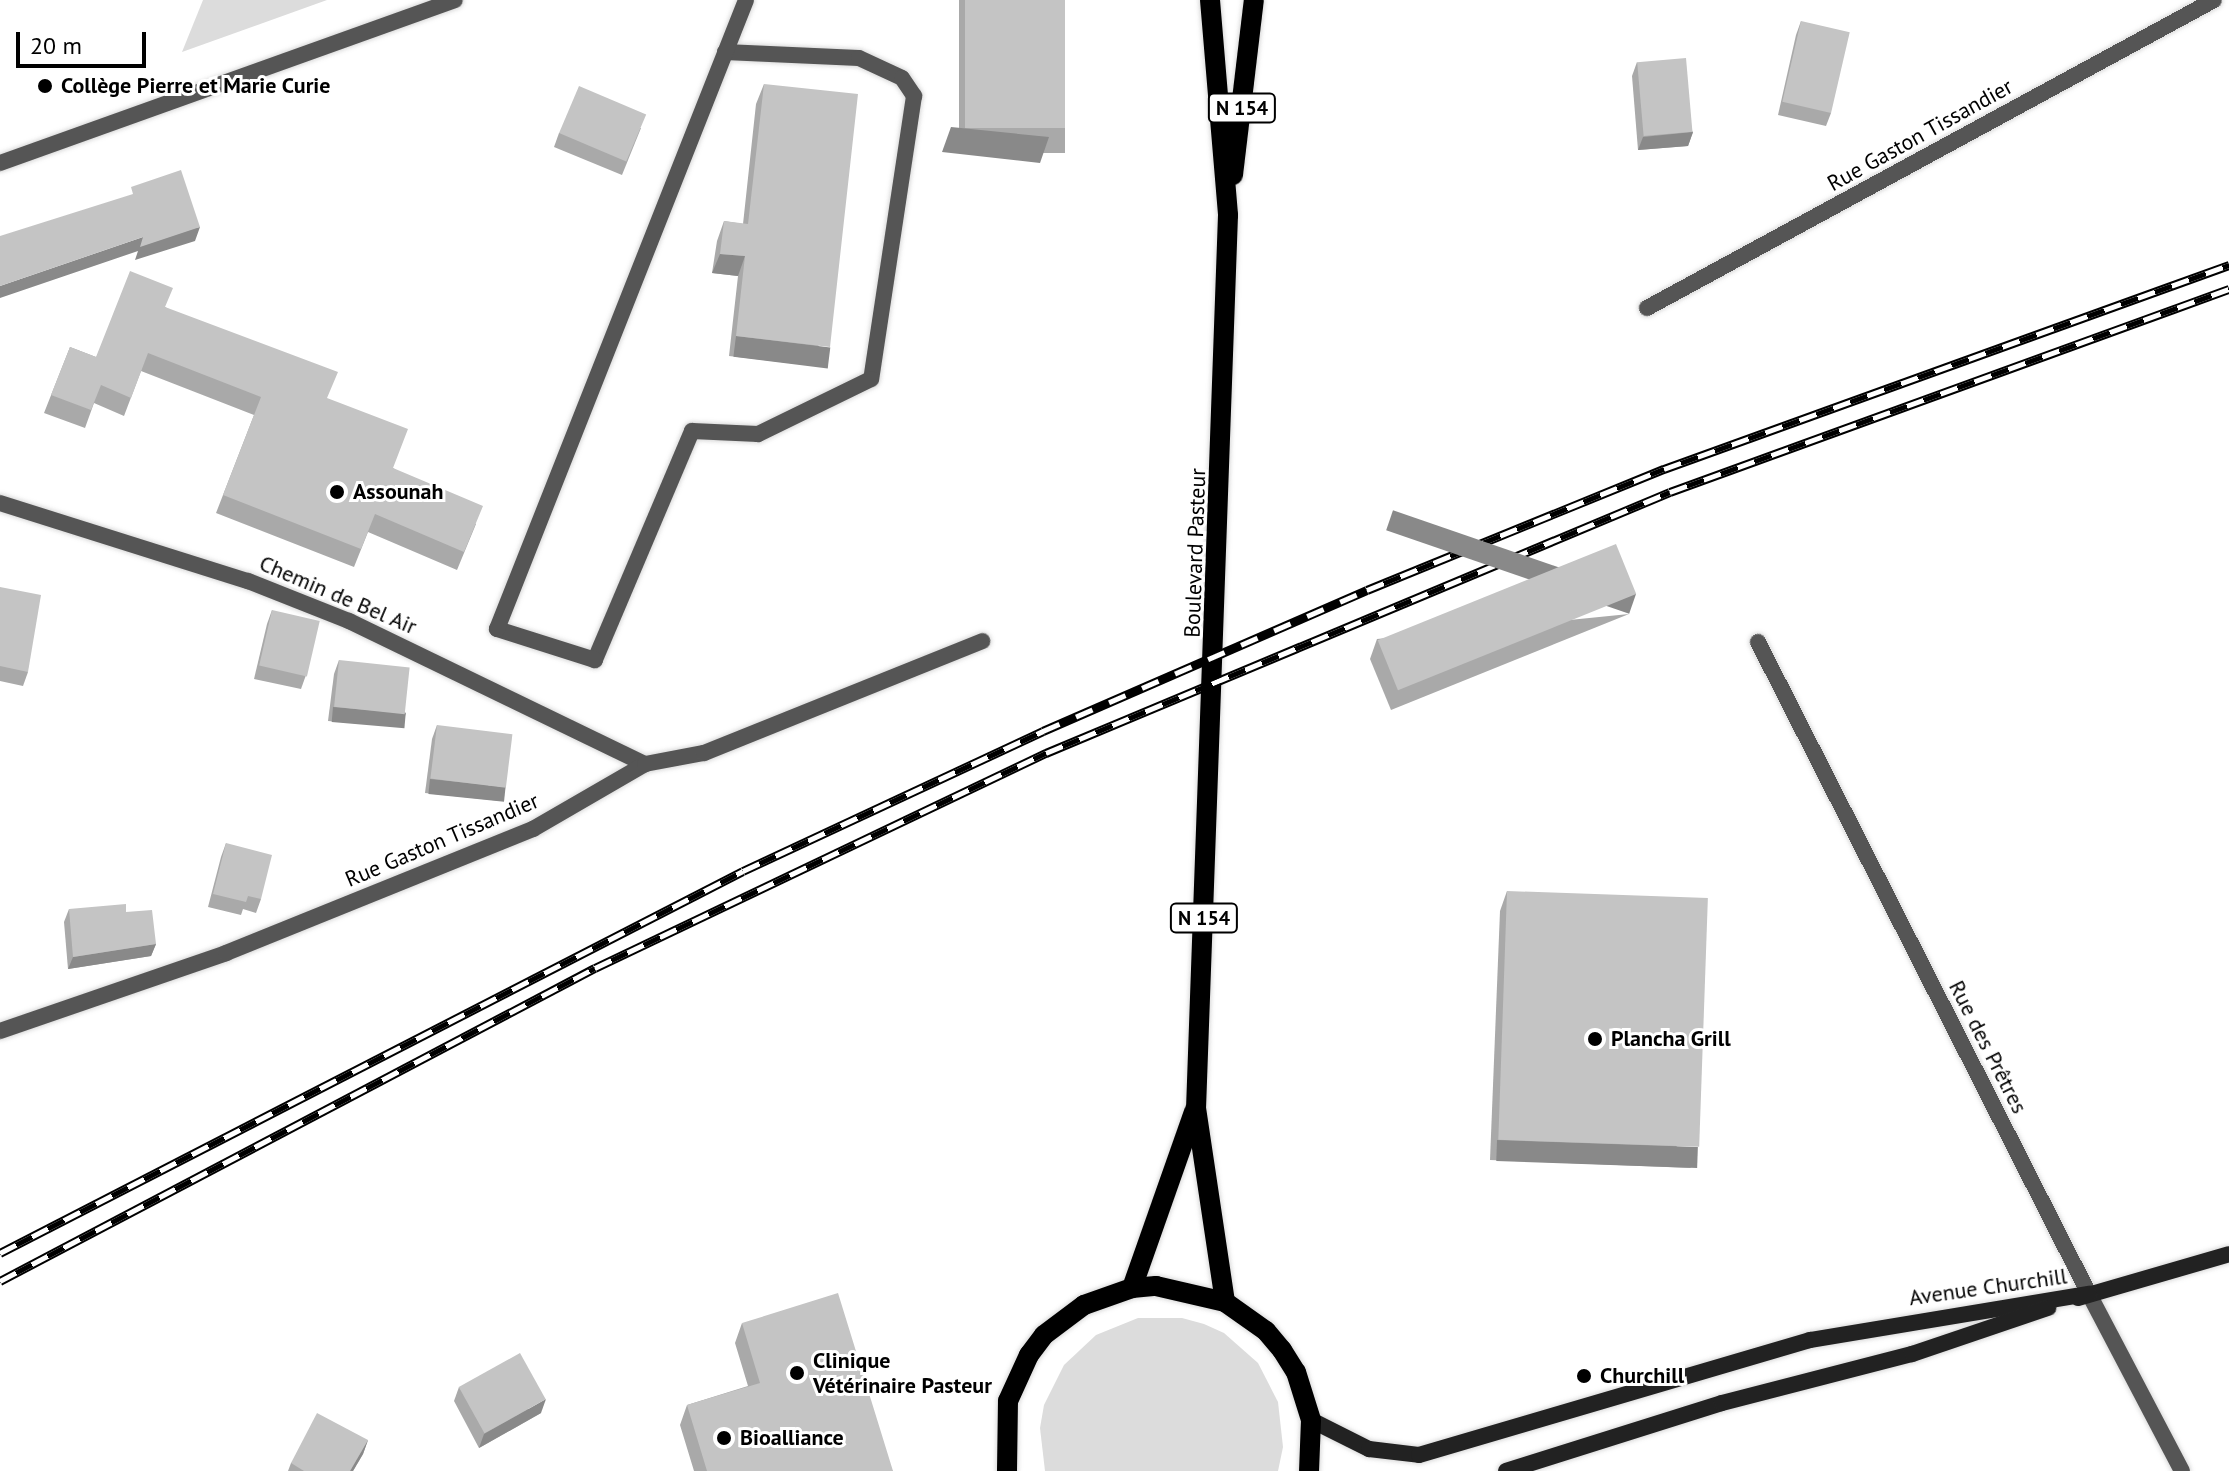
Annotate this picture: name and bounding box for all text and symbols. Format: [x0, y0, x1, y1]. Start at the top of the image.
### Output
scale bar [20, 16, 150, 66]
text: 20 m [30, 30, 82, 61]
place label: Collège Pierre et Marie Curie [61, 73, 331, 99]
street label: Rue Gaston Tissandier [1823, 73, 2017, 197]
marker: Collège Pierre et Marie Curie [36, 77, 54, 95]
road number: N 154 [1206, 92, 1278, 124]
street label: Boulevard Pasteur [1179, 468, 1211, 638]
place label: Assounah [353, 479, 443, 505]
marker: Assounah [328, 483, 346, 501]
street label: Chemin de Bel Air [255, 550, 421, 640]
street label: Rue Gaston Tissandier [341, 787, 543, 893]
road number: N 154 [1168, 902, 1240, 934]
street label: Rue des Prêtres [1943, 976, 2033, 1118]
place label: Plancha Grill [1611, 1026, 1731, 1052]
marker: Plancha Grill [1586, 1030, 1604, 1048]
street label: Avenue Churchill [1907, 1263, 2069, 1311]
place label: Clinique Vétérinaire Pasteur [813, 1347, 992, 1398]
place label: Churchill [1600, 1363, 1684, 1389]
marker: Clinique Vétérinaire Pasteur [788, 1364, 806, 1382]
marker: Churchill [1575, 1367, 1593, 1385]
place label: Bioalliance [740, 1425, 844, 1451]
marker: Bioalliance [715, 1429, 733, 1447]

